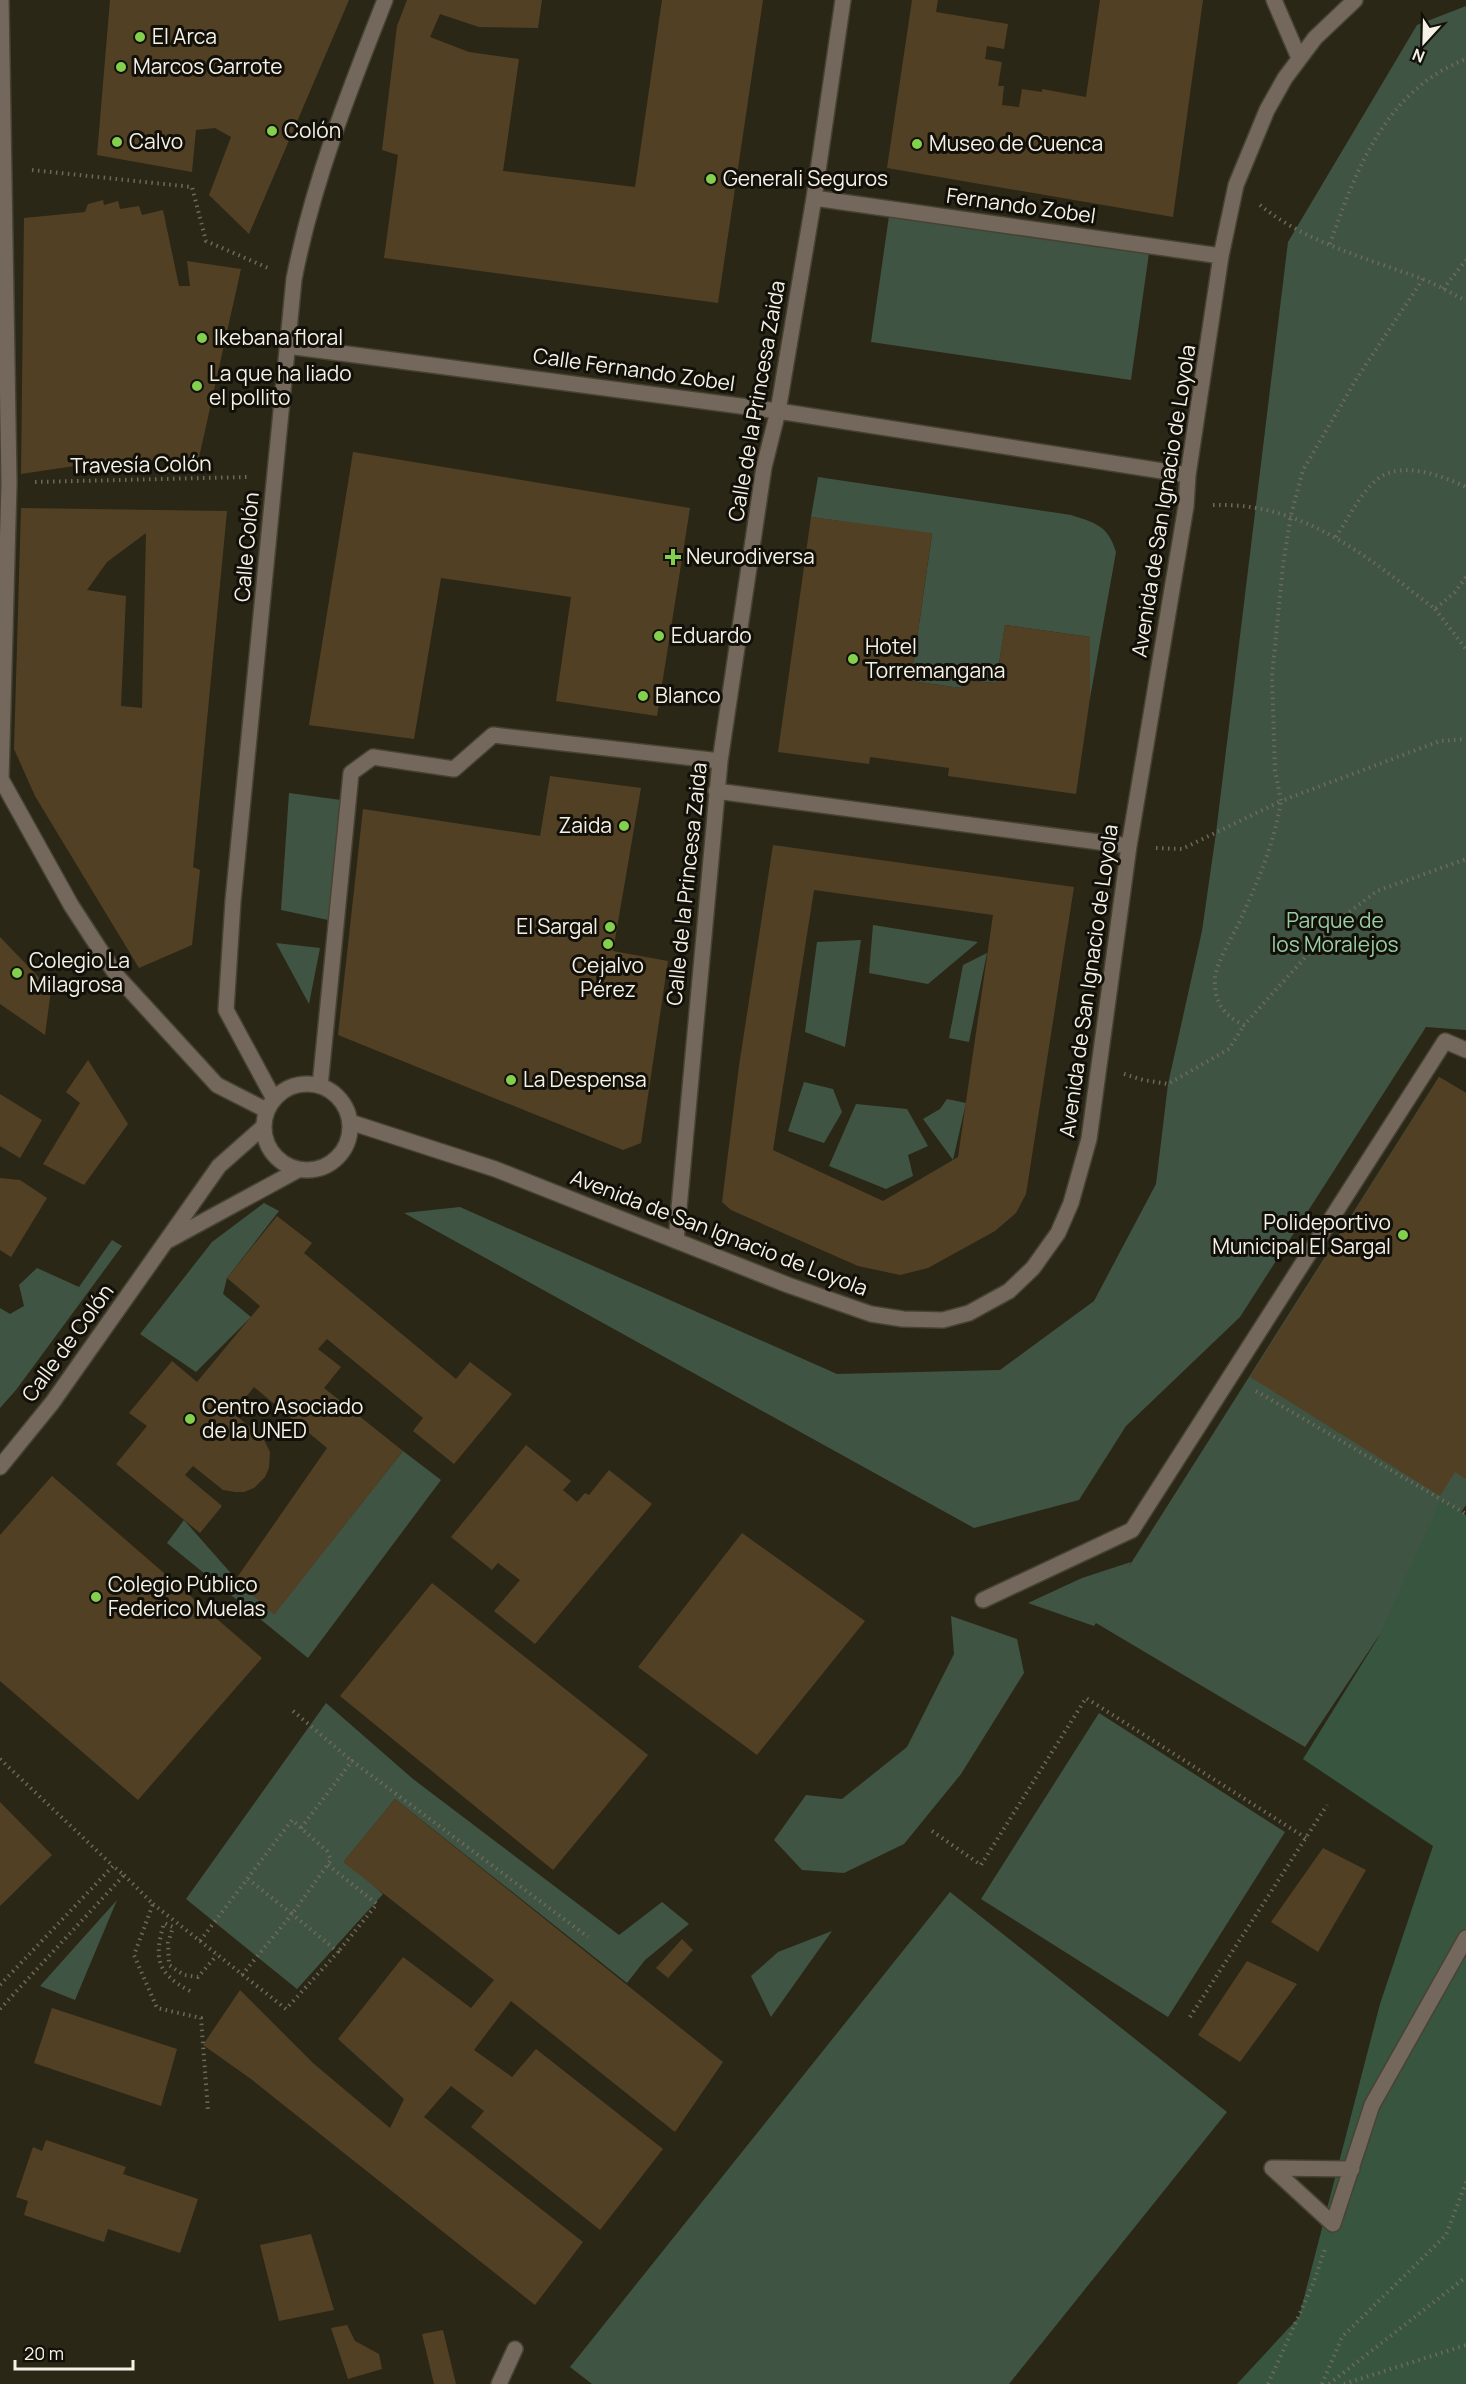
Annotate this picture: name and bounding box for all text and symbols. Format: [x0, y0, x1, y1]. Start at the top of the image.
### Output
north arrow [1394, 12, 1454, 72]
place label: El Arca [152, 22, 217, 50]
marker: El Arca [133, 30, 147, 44]
text: N [1409, 44, 1428, 68]
place label: Marcos Garrote [133, 52, 283, 80]
marker: Marcos Garrote [114, 60, 128, 74]
place label: Colón [284, 116, 341, 144]
marker: Colón [265, 124, 279, 138]
place label: Calvo [129, 127, 183, 155]
place label: Museo de Cuenca [929, 129, 1103, 157]
marker: Calvo [110, 135, 124, 149]
marker: Museo de Cuenca [910, 137, 924, 151]
place label: Generali Seguros [723, 164, 888, 192]
marker: Generali Seguros [704, 172, 718, 186]
street label: Fernando Zobel [945, 181, 1098, 229]
street label: Calle de la Princesa Zaida [721, 278, 791, 524]
place label: Ikebana floral [214, 323, 343, 351]
marker: Ikebana floral [195, 331, 209, 345]
street label: Calle Fernando Zobel [531, 341, 737, 397]
street label: Avenida de San Ignacio de Loyola [1124, 343, 1202, 659]
place label: La que ha liado el pollito [209, 359, 352, 411]
marker: La que ha liado el pollito [190, 379, 204, 393]
street label: Travesía Colón [70, 449, 212, 479]
street label: Calle Colón [227, 491, 265, 603]
place label: Neurodiversa [686, 542, 815, 570]
marker: Neurodiversa [664, 548, 682, 566]
place label: Eduardo [671, 621, 752, 649]
marker: Eduardo [652, 629, 666, 643]
place label: Hotel Torremangana [865, 632, 1005, 684]
marker: Hotel Torremangana [846, 652, 860, 666]
place label: Blanco [655, 681, 721, 709]
marker: Blanco [636, 689, 650, 703]
street label: Calle de la Princesa Zaida [659, 761, 713, 1007]
place label: Zaida [558, 811, 612, 839]
marker: Zaida [617, 819, 631, 833]
street label: Avenida de San Ignacio de Loyola [1052, 822, 1124, 1139]
park label: Parque de los Moralejos [1271, 906, 1399, 958]
place label: El Sargal [516, 912, 598, 940]
marker: El Sargal [603, 920, 617, 934]
marker: Cejalvo Pérez [601, 937, 615, 951]
place label: Colegio La Milagrosa [29, 946, 130, 998]
place label: Cejalvo Pérez [572, 951, 644, 1003]
marker: Colegio La Milagrosa [10, 966, 24, 980]
place label: La Despensa [523, 1065, 647, 1093]
marker: La Despensa [504, 1073, 518, 1087]
street label: Avenida de San Ignacio de Loyola [567, 1162, 872, 1302]
place label: Polideportivo Municipal El Sargal [1212, 1208, 1391, 1260]
marker: Polideportivo Municipal El Sargal [1396, 1228, 1410, 1242]
street label: Calle de Colón [15, 1278, 119, 1407]
place label: Centro Asociado de la UNED [202, 1392, 363, 1444]
marker: Centro Asociado de la UNED [183, 1412, 197, 1426]
place label: Colegio Público Federico Muelas [108, 1570, 266, 1622]
marker: Colegio Público Federico Muelas [89, 1590, 103, 1604]
scale bar [15, 2333, 134, 2371]
text: 20 m [24, 2341, 64, 2365]

